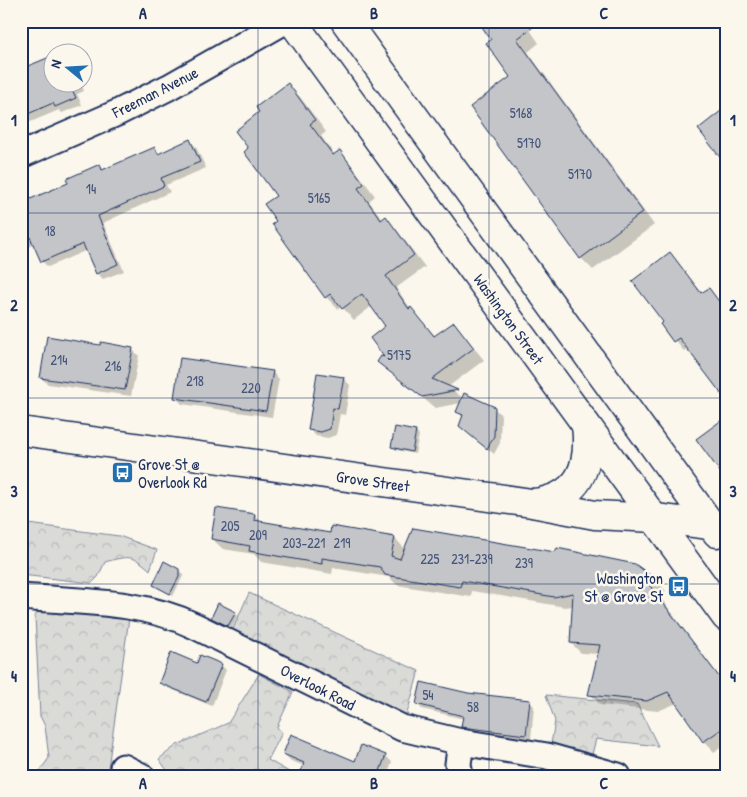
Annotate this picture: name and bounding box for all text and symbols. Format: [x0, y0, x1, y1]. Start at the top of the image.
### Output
text: A [139, 2, 147, 24]
text: B [370, 2, 378, 24]
text: C [600, 2, 609, 24]
north arrow [42, 42, 92, 92]
text: N [45, 57, 66, 70]
street label: Freeman Avenue [107, 61, 202, 123]
house number: 5168 [510, 103, 532, 122]
text: 1 [11, 109, 17, 131]
text: 1 [730, 109, 736, 131]
house number: 5170 [517, 133, 541, 152]
house number: 5170 [568, 164, 592, 183]
house number: 14 [86, 179, 96, 198]
house number: 5165 [308, 188, 330, 207]
house number: 18 [44, 221, 56, 240]
street label: Washington Street [469, 269, 550, 369]
text: 2 [10, 294, 18, 316]
text: 2 [729, 294, 737, 316]
house number: 5175 [387, 345, 411, 364]
house number: 214 [51, 350, 67, 369]
house number: 216 [104, 356, 122, 375]
house number: 218 [186, 371, 204, 390]
house number: 220 [241, 378, 261, 397]
place label: Grove St @ Overlook Rd [138, 453, 207, 493]
bus stop icon: Grove St @ Overlook Rd [110, 461, 134, 485]
street label: Grove Street [335, 465, 412, 497]
text: 3 [10, 480, 18, 502]
text: 3 [729, 480, 737, 502]
house number: 205 [221, 516, 239, 535]
house number: 209 [249, 525, 267, 544]
house number: 203-221 [283, 533, 325, 552]
house number: 219 [334, 533, 350, 552]
house number: 225 [420, 549, 440, 568]
house number: 231-239 [451, 549, 493, 568]
house number: 239 [515, 553, 533, 572]
place label: Washington St @ Grove St [584, 567, 663, 607]
bus stop icon: Washington St @ Grove St [667, 575, 691, 599]
street label: Overlook Road [277, 659, 359, 715]
text: 4 [11, 665, 17, 687]
text: 4 [730, 665, 736, 687]
house number: 54 [422, 685, 434, 704]
house number: 58 [467, 697, 479, 716]
text: A [139, 772, 147, 794]
text: B [370, 772, 378, 794]
text: C [600, 772, 609, 794]

